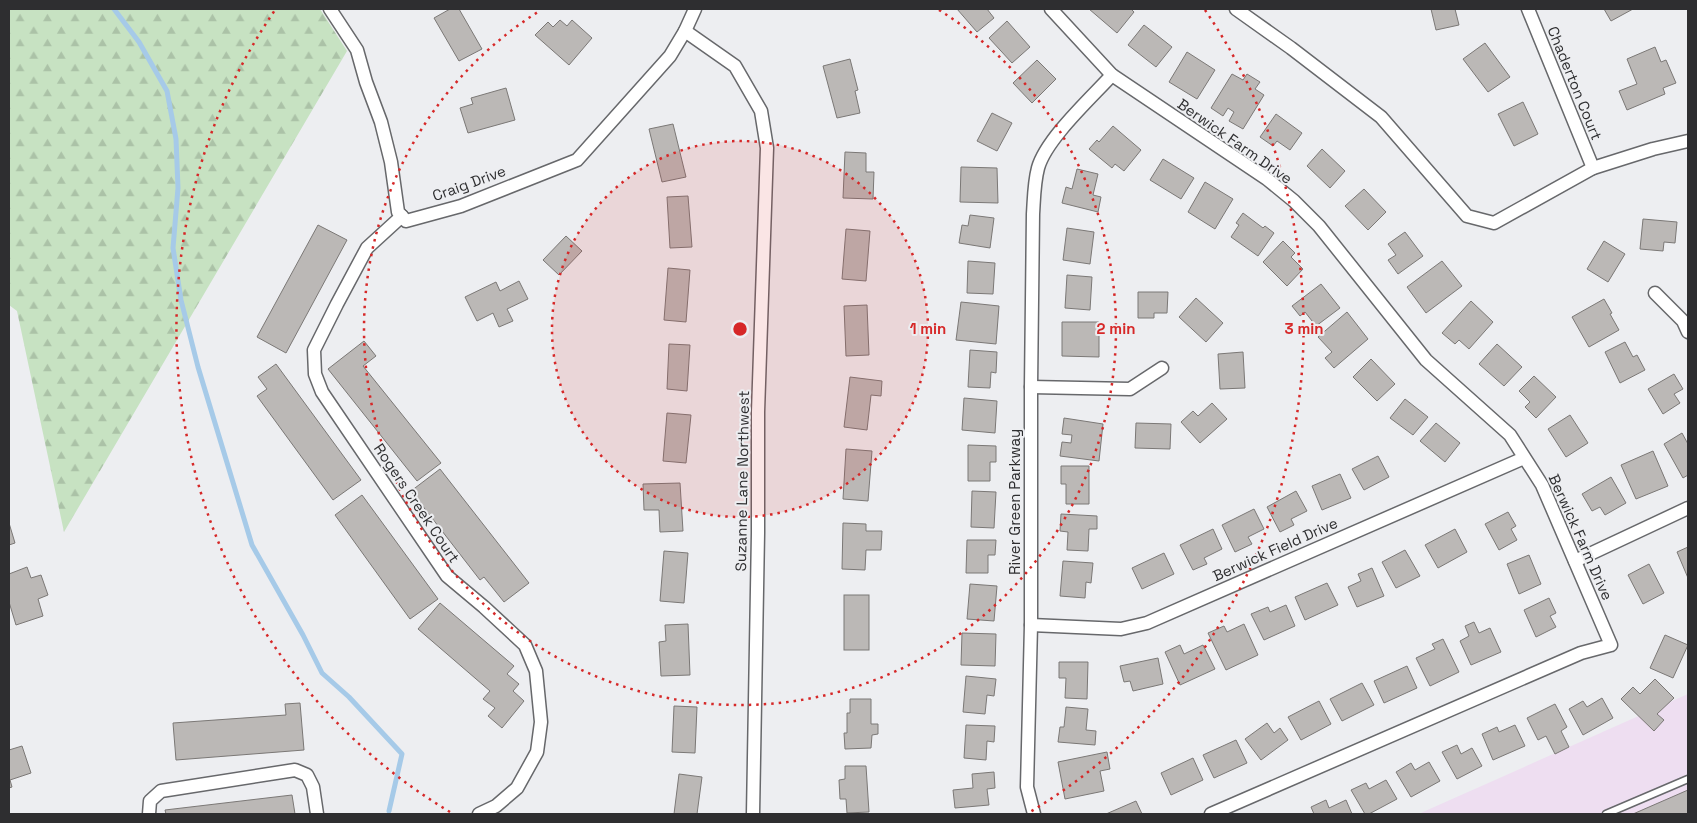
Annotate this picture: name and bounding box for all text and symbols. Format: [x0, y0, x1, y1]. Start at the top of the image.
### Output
street label: Chaderton Court [1544, 23, 1607, 143]
street label: Berwick Farm Drive [1174, 94, 1296, 188]
street label: Craig Drive [430, 161, 508, 205]
text: 1 min [910, 319, 946, 338]
text: 2 min [1097, 319, 1135, 338]
text: 3 min [1285, 319, 1323, 338]
centre of rings [731, 320, 749, 338]
street label: Suzanne Lane Northwest [731, 390, 753, 572]
street label: River Green Parkway [1005, 429, 1024, 575]
street label: Rogers Creek Court [370, 440, 464, 566]
street label: Berwick Farm Drive [1545, 471, 1617, 603]
street label: Berwick Field Drive [1210, 513, 1341, 585]

